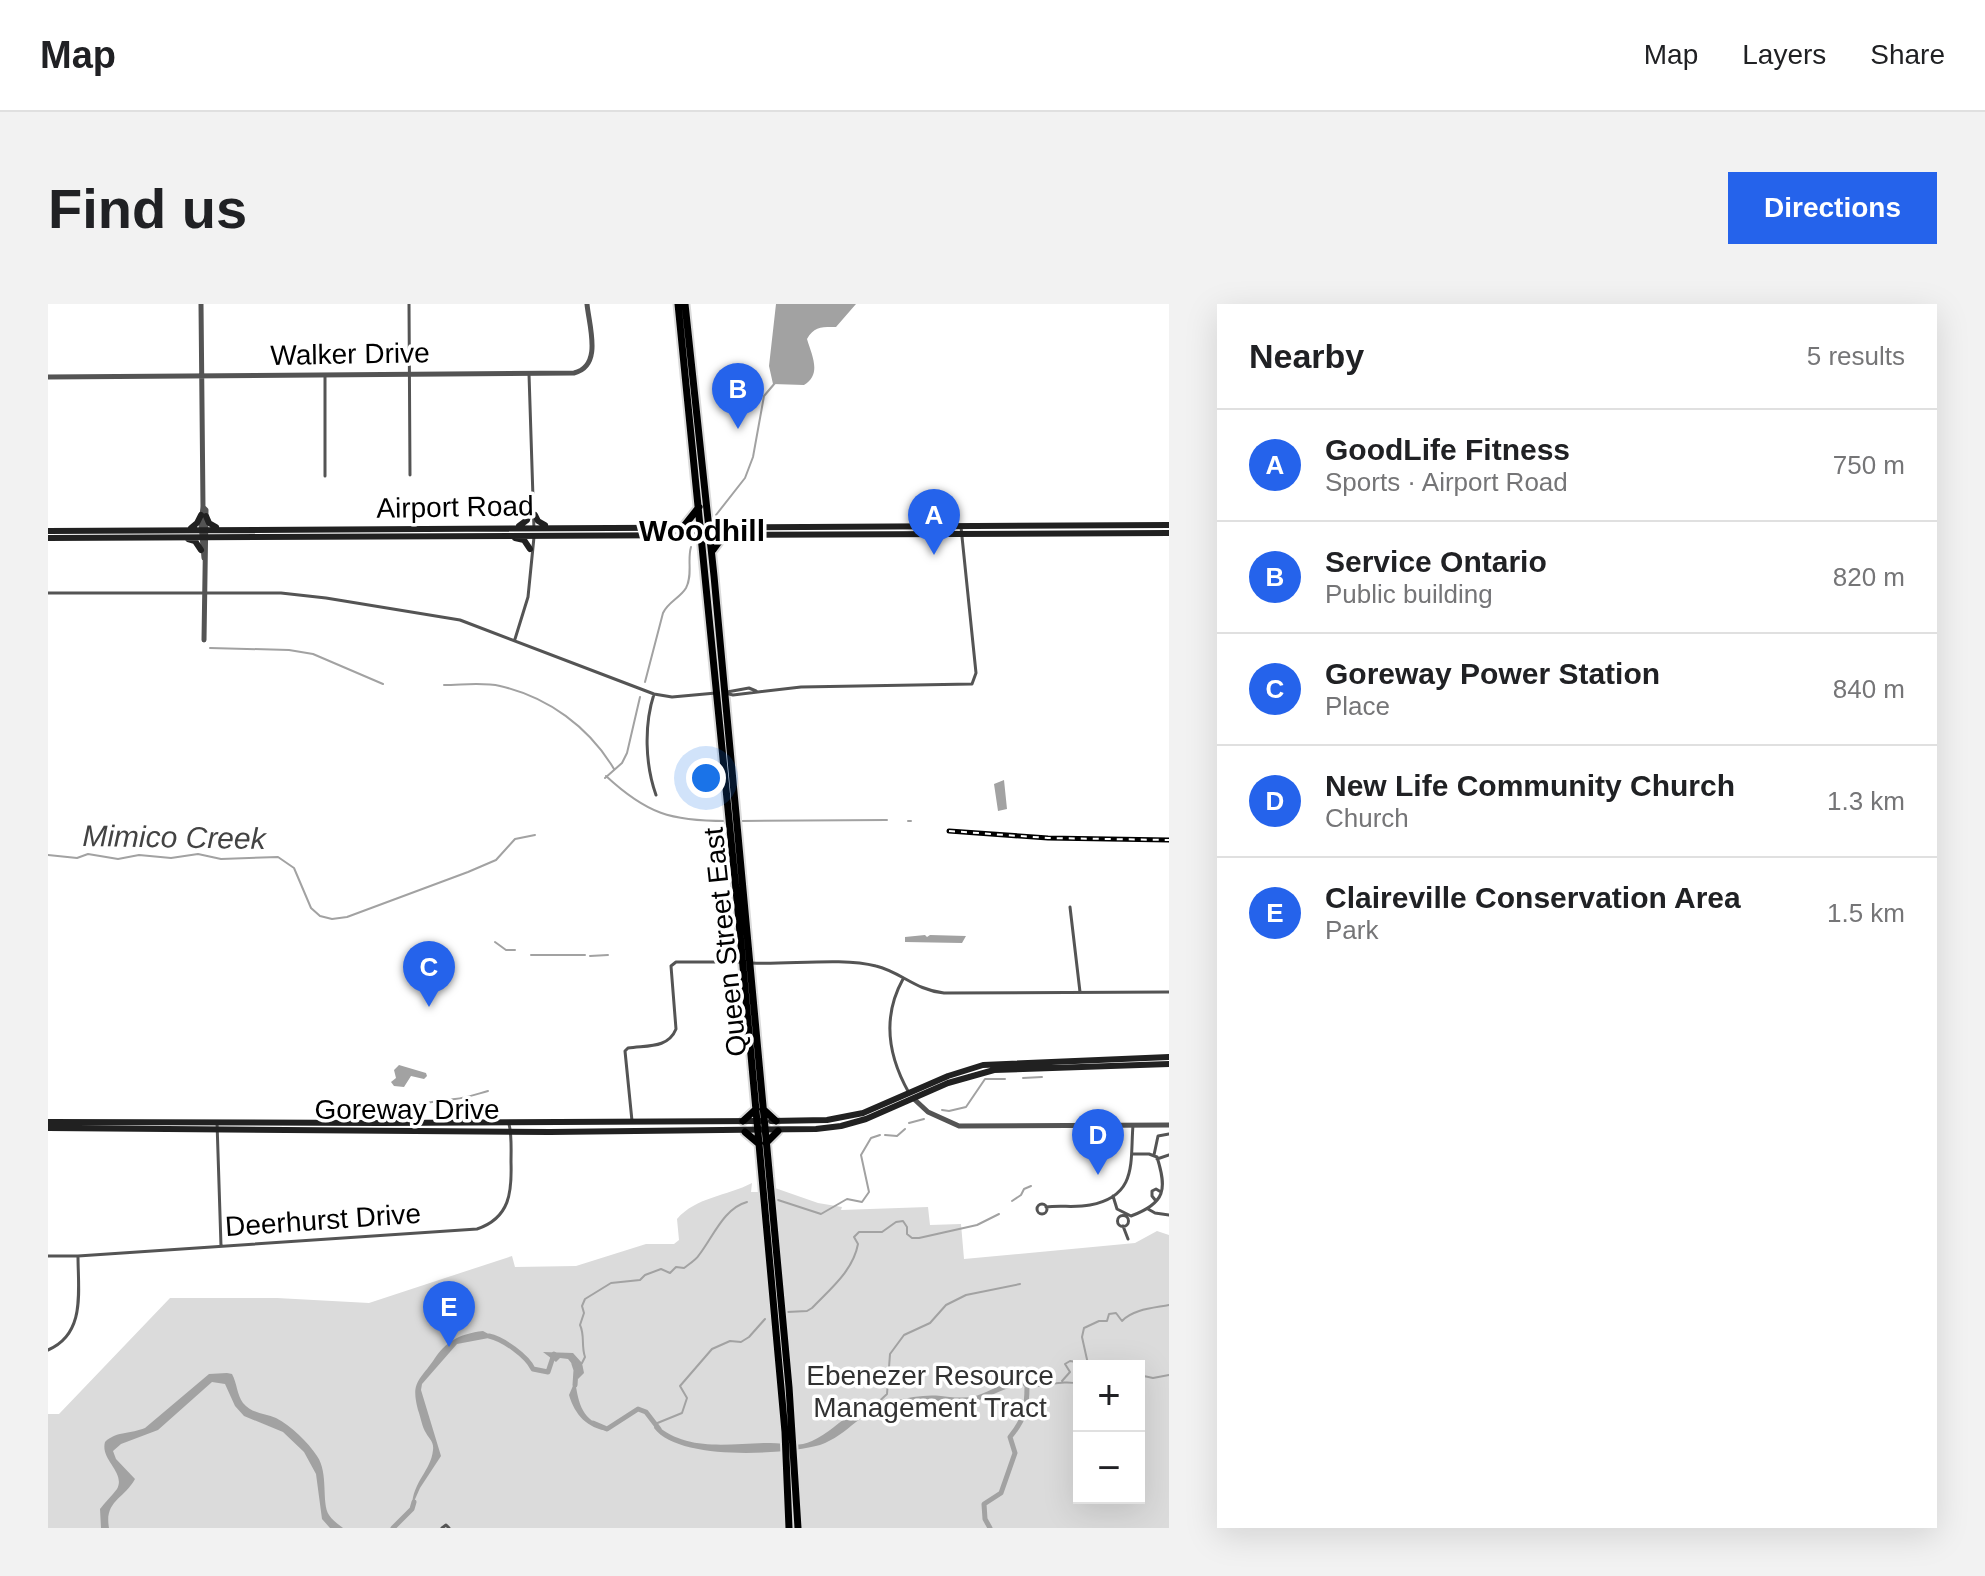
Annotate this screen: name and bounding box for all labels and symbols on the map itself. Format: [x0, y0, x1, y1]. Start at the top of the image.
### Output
street label: Walker Drive [270, 337, 430, 371]
pin: B [712, 363, 764, 429]
pin: A [908, 489, 960, 555]
street label: Airport Road [376, 490, 534, 524]
district label: Woodhill [639, 514, 765, 547]
your location [686, 758, 726, 798]
water label: Mimico Creek [82, 819, 268, 855]
street label: Queen Street East [698, 826, 752, 1058]
pin: C [403, 941, 455, 1007]
street label: Goreway Drive [314, 1094, 500, 1125]
pin: D [1072, 1109, 1124, 1175]
street label: Deerhurst Drive [224, 1198, 422, 1242]
pin: E [423, 1281, 475, 1347]
park label: Ebenezer Resource Management Tract [806, 1360, 1054, 1423]

